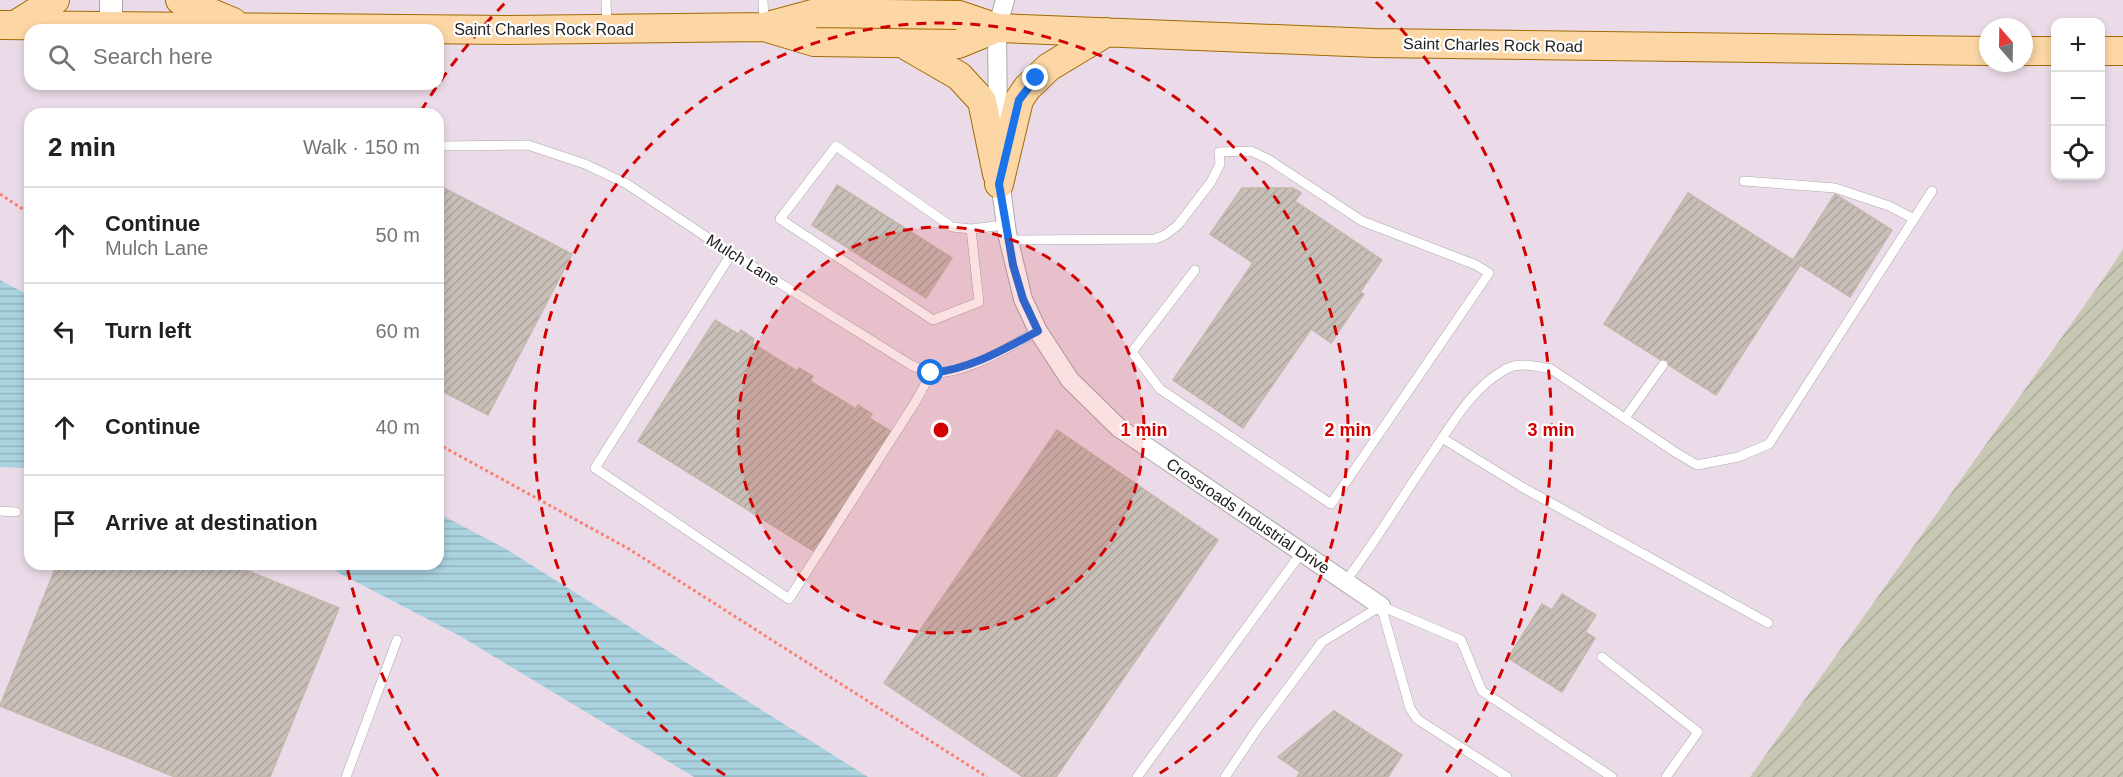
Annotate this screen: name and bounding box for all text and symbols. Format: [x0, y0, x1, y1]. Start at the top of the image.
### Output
north arrow [1979, 18, 2033, 72]
map controls [2051, 18, 2105, 180]
button: + [2051, 18, 2105, 72]
street label: Saint Charles Rock Road [454, 21, 634, 38]
search box [24, 24, 444, 90]
street label: Saint Charles Rock Road [1403, 35, 1583, 55]
icon: search [45, 41, 78, 74]
text: Search here [93, 44, 213, 69]
route end [1022, 64, 1048, 90]
button: − [2051, 72, 2105, 126]
button: locate [2051, 126, 2105, 180]
text: 2 min [48, 132, 116, 162]
text: Walk · 150 m [303, 136, 420, 158]
text: Continue [105, 211, 200, 236]
icon: ahead [48, 219, 81, 252]
text: 50 m [376, 224, 420, 246]
street label: Mulch Lane [703, 231, 783, 289]
text: Mulch Lane [105, 237, 208, 259]
icon: left [48, 315, 81, 348]
text: Turn left [105, 318, 191, 343]
text: 60 m [376, 320, 420, 342]
route start [917, 359, 943, 385]
icon: ahead [48, 411, 81, 444]
text: Continue [105, 414, 200, 439]
text: 40 m [376, 416, 420, 438]
centre of rings [931, 420, 951, 440]
text: 1 min [1120, 420, 1168, 440]
text: 2 min [1324, 420, 1372, 440]
text: 3 min [1527, 420, 1575, 440]
street label: Crossroads Industrial Drive [1163, 455, 1333, 577]
icon: arrive [48, 507, 81, 540]
text: Arrive at destination [105, 510, 318, 535]

